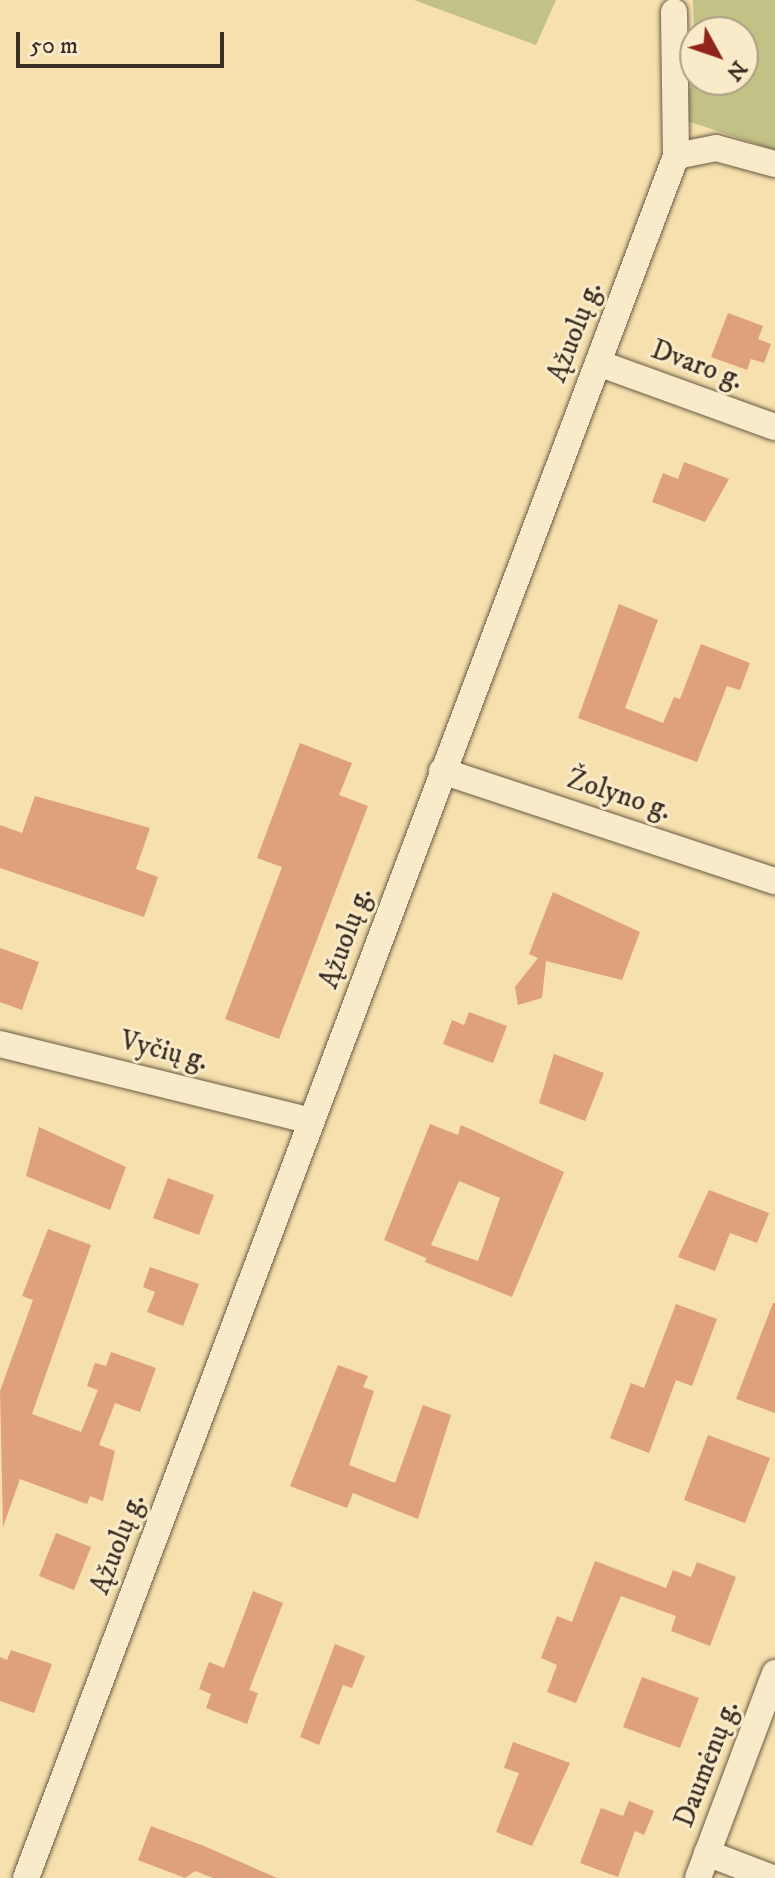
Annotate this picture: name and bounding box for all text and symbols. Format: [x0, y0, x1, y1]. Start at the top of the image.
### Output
scale bar [20, 16, 228, 66]
north arrow [679, 16, 759, 96]
text: 50 m [30, 31, 78, 61]
text: N [720, 55, 752, 86]
street label: Ąžuolų g. [540, 277, 610, 387]
street label: Dvaro g. [646, 333, 748, 397]
street label: Žolyno g. [563, 762, 675, 828]
street label: Ąžuolų g. [312, 883, 380, 993]
street label: Vyčių g. [117, 1024, 211, 1078]
street label: Ąžuolų g. [83, 1489, 153, 1599]
street label: Daumėnų g. [667, 1696, 747, 1832]

